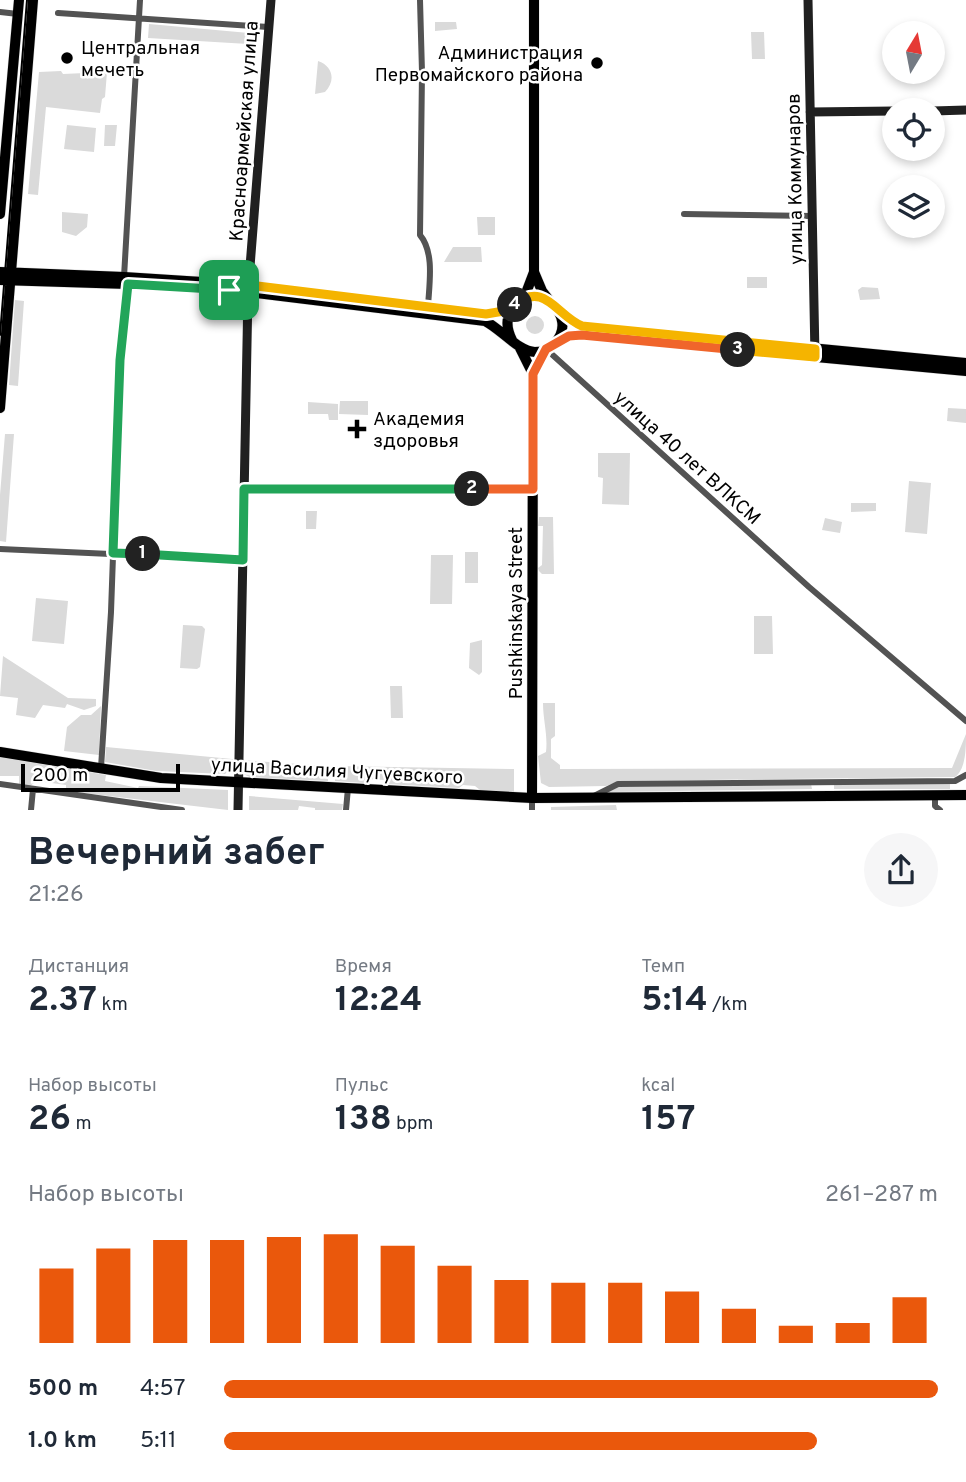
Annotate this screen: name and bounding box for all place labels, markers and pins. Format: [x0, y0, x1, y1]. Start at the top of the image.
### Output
place label: Центральная мечеть [81, 37, 200, 83]
place label: Администрация Первомайского района [375, 42, 583, 88]
marker: Центральная мечеть [59, 50, 75, 66]
marker: Администрация Первомайского района [589, 55, 605, 71]
pin [199, 260, 259, 320]
pin: 4 [498, 288, 532, 322]
pin: 3 [720, 332, 756, 368]
place label: Академия здоровья [373, 408, 465, 454]
marker: Академия здоровья [347, 419, 367, 439]
pin: 2 [454, 472, 490, 506]
pin: 1 [125, 536, 160, 572]

